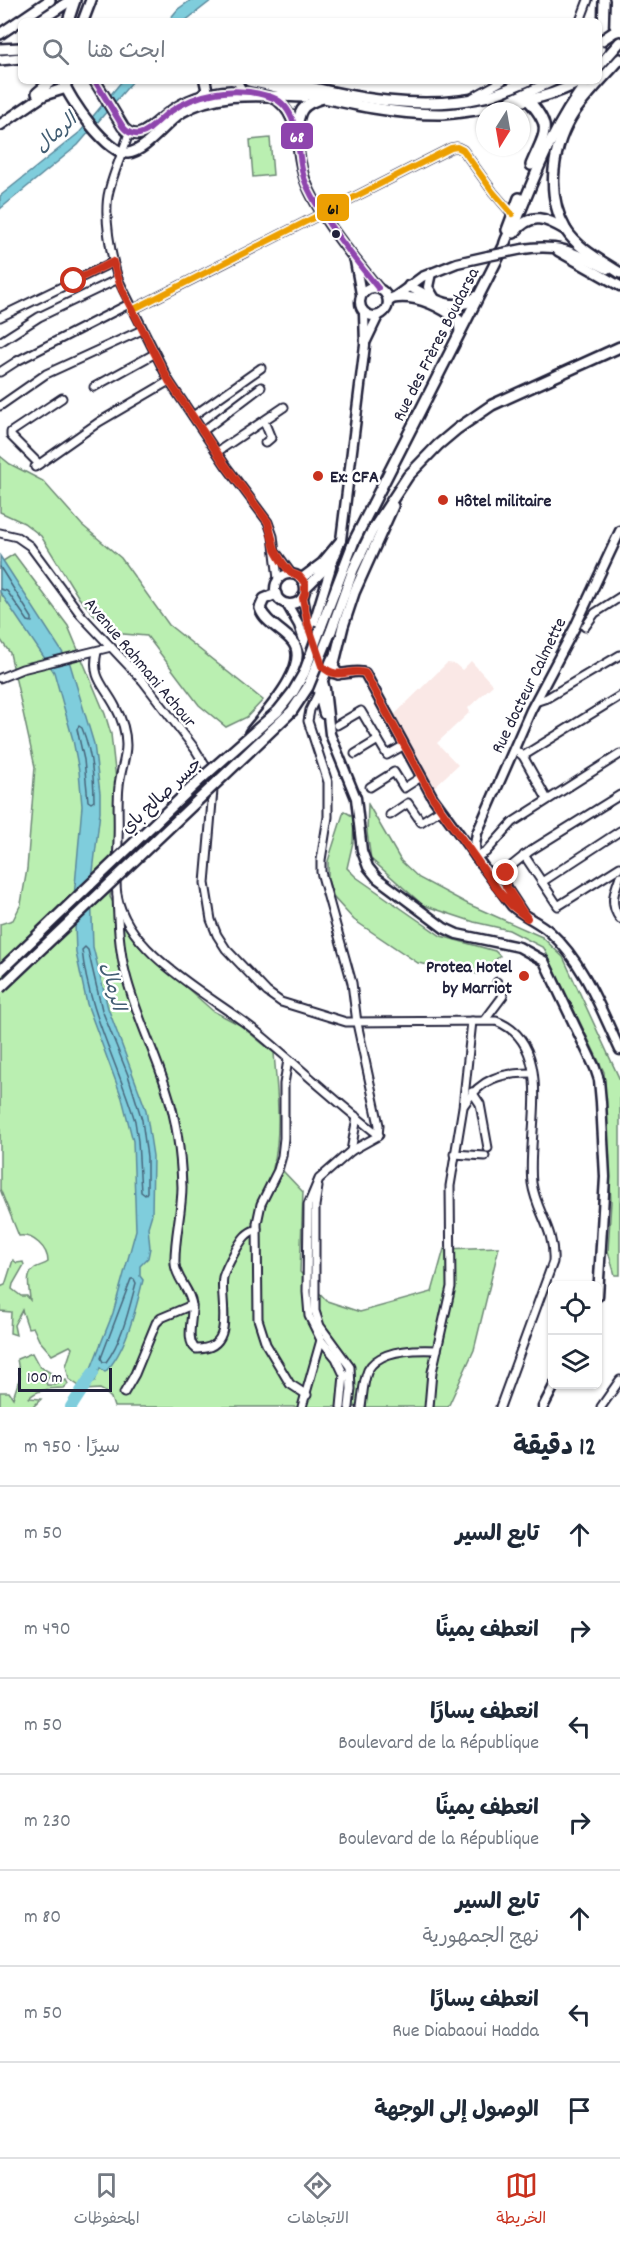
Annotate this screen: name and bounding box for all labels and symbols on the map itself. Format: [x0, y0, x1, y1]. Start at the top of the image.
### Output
north arrow [476, 102, 530, 156]
water label: الرمال [30, 106, 87, 161]
line badge: 68 [280, 122, 314, 150]
text: 68 [290, 127, 305, 150]
line badge: 61 [316, 193, 350, 222]
text: 61 [327, 199, 339, 222]
unlabelled marker [330, 228, 342, 240]
street label: Rue des Frères Boudarsa [388, 264, 487, 426]
route start [60, 267, 86, 293]
place label: Ex: CFA [330, 466, 379, 491]
marker: Ex: CFA [311, 469, 325, 483]
place label: Hôtel militaire [455, 490, 551, 515]
marker: Hôtel militaire [436, 493, 450, 507]
street label: Avenue Rahmani Achour [77, 593, 201, 734]
street label: Rue docteur Calmette [486, 614, 574, 758]
street label: جسر صالح باي [116, 753, 209, 841]
route end [492, 859, 518, 885]
place label: Protea Hotel by Marriot [426, 956, 513, 1002]
water label: الرمال [91, 960, 132, 1017]
marker: Protea Hotel by Marriot [517, 969, 531, 983]
scale bar [18, 1365, 112, 1392]

